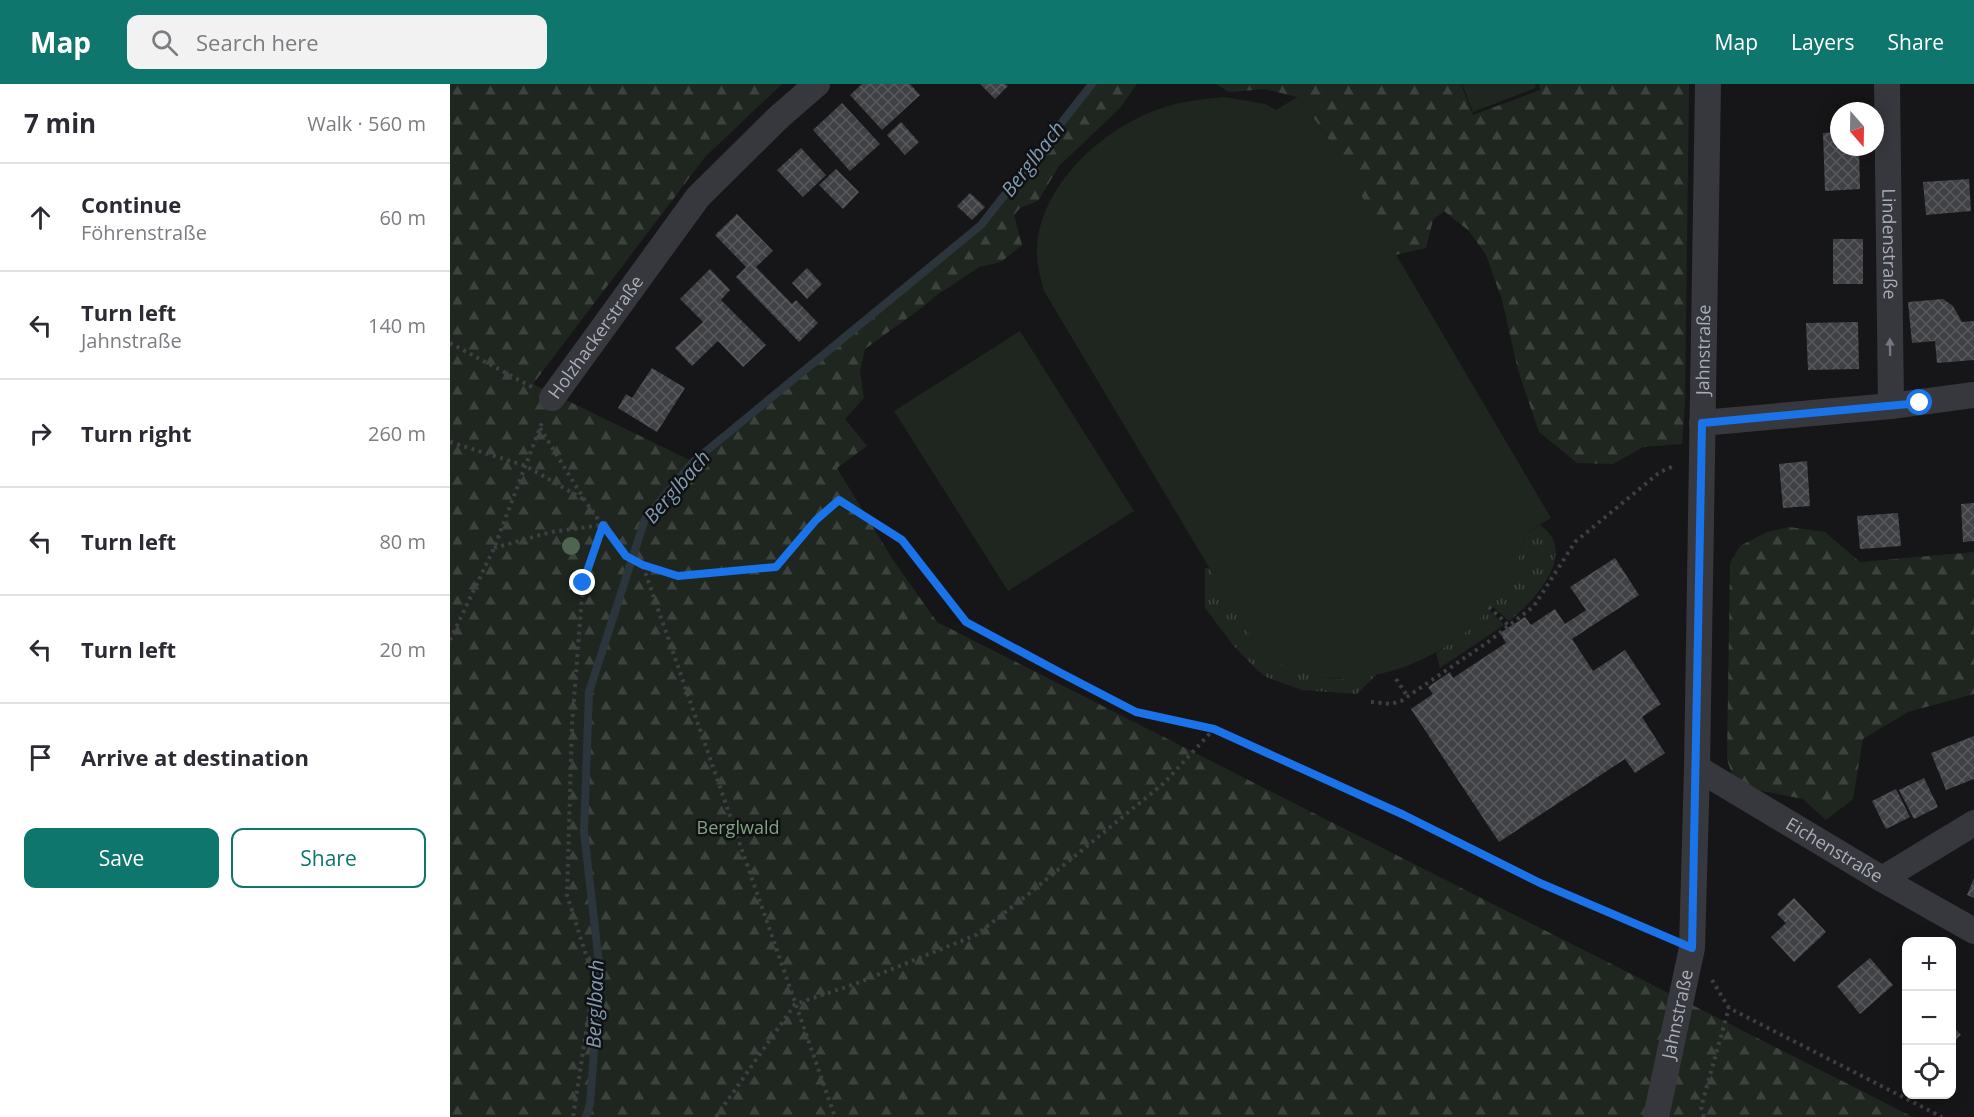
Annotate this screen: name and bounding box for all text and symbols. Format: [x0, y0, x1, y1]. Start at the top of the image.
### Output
search box [127, 15, 547, 69]
text: Map [30, 23, 91, 61]
icon: search [148, 26, 181, 59]
text: Search here [196, 27, 319, 57]
text: Map [1715, 28, 1758, 56]
text: Layers [1791, 28, 1855, 56]
text: Share [1888, 28, 1944, 56]
north arrow [1830, 102, 1884, 156]
text: 7 min [24, 105, 96, 141]
text: Walk · 560 m [307, 110, 426, 137]
water label: Berglbach [995, 115, 1071, 202]
street label: Lindenstraße [1877, 188, 1903, 300]
text: Continue [81, 189, 181, 219]
icon: ahead [24, 201, 57, 234]
text: 60 m [379, 204, 426, 231]
text: Föhrenstraße [81, 219, 207, 246]
street label: Holzhackerstraße [542, 270, 648, 403]
text: Turn left [81, 297, 176, 327]
street label: Jahnstraße [1690, 304, 1715, 397]
icon: left [24, 309, 57, 342]
text: 140 m [368, 312, 426, 339]
text: Jahnstraße [81, 327, 182, 354]
one-way arrow [1885, 338, 1895, 357]
route start [1906, 389, 1932, 415]
icon: right [24, 417, 57, 450]
text: Turn right [81, 418, 192, 448]
text: 260 m [368, 420, 426, 447]
water label: Berglbach [637, 444, 716, 529]
icon: left [24, 525, 57, 558]
text: Turn left [81, 526, 176, 556]
text: 80 m [379, 528, 426, 555]
route end [569, 569, 595, 595]
icon: left [24, 633, 57, 666]
text: Turn left [81, 634, 176, 664]
text: 20 m [379, 636, 426, 663]
icon: arrive [24, 741, 57, 774]
text: Arrive at destination [81, 742, 309, 772]
street label: Eichenstraße [1782, 811, 1888, 888]
park label: Berglwald [697, 815, 779, 839]
button: Save [24, 828, 219, 888]
button: Share [231, 828, 426, 888]
map controls [1902, 937, 1956, 1099]
button: + [1902, 937, 1956, 991]
water label: Berglbach [579, 959, 610, 1049]
street label: Jahnstraße [1655, 967, 1698, 1063]
button: − [1902, 991, 1956, 1045]
button: locate [1902, 1045, 1956, 1099]

